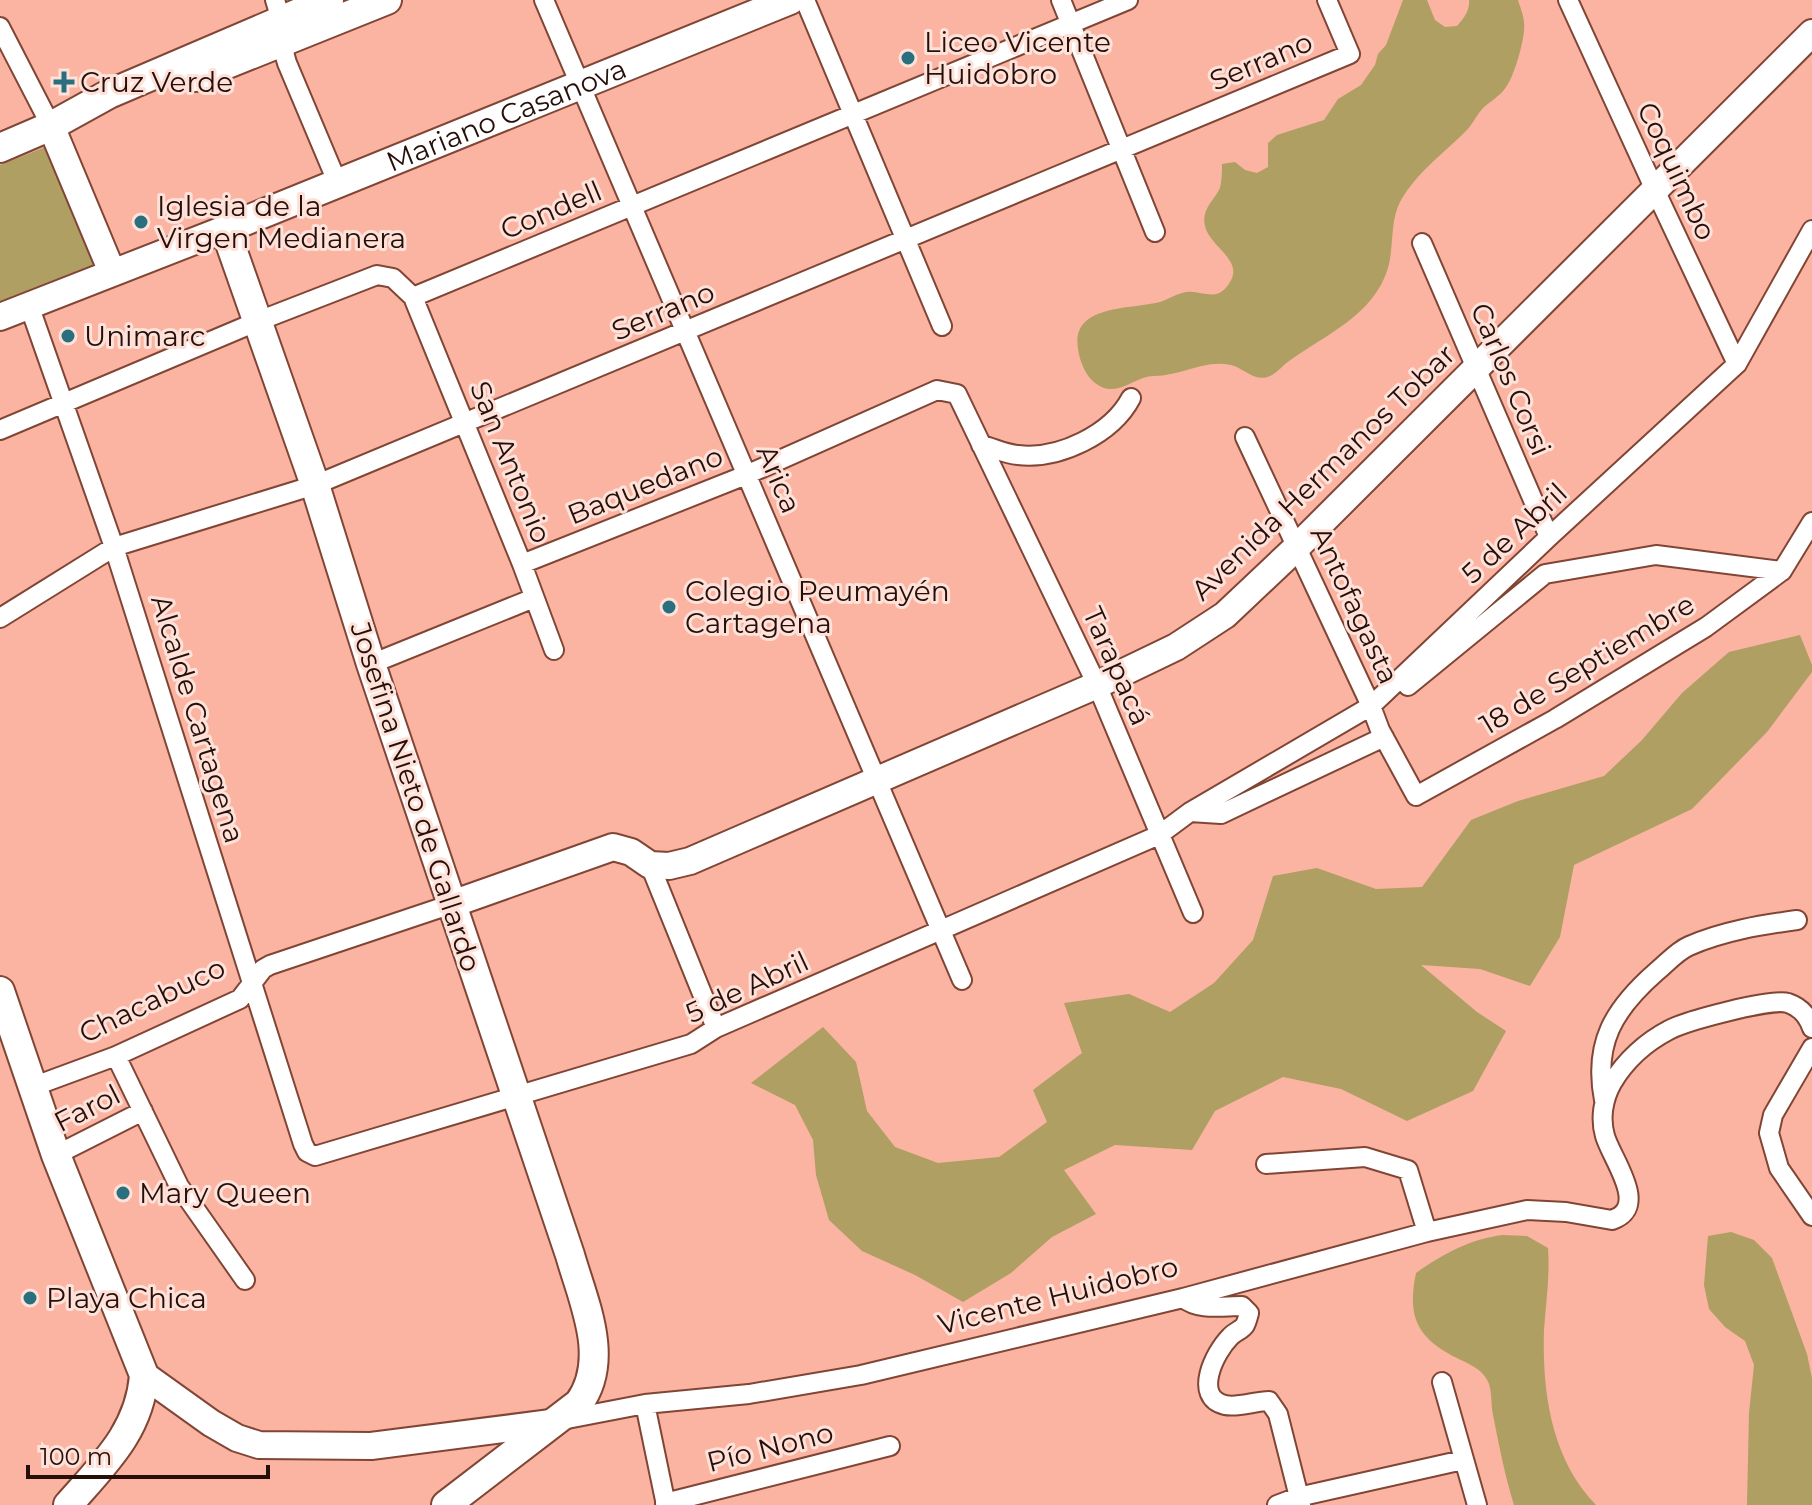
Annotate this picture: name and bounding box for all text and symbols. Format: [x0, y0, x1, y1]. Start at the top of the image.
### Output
street label: Serrano [1205, 24, 1317, 98]
place label: Liceo Vicente Huidobro [924, 25, 1111, 91]
marker: Liceo Vicente Huidobro [899, 49, 917, 67]
street label: Mariano Casanova [381, 51, 631, 179]
place label: Cruz Verde [80, 65, 233, 99]
marker: Cruz Verde [55, 73, 73, 91]
street label: Coquimbo [1630, 97, 1724, 245]
street label: Condell [495, 174, 607, 246]
place label: Iglesia de la Virgen Medianera [157, 189, 406, 255]
marker: Iglesia de la Virgen Medianera [132, 213, 150, 231]
street label: Serrano [607, 274, 719, 348]
street label: Carlos Corsi [1464, 298, 1558, 460]
place label: Unimarc [84, 319, 206, 353]
marker: Unimarc [59, 327, 77, 345]
street label: Avenida Hermanos Tobar [1184, 337, 1462, 607]
street label: San Antonio [463, 376, 559, 548]
street label: Baquedano [562, 438, 728, 532]
street label: Arica [749, 440, 809, 518]
street label: 5 de Abril [1454, 476, 1574, 590]
street label: Antofagasta [1304, 521, 1406, 689]
place label: Colegio Peumayén Cartagena [685, 574, 950, 640]
street label: 18 de Septiembre [1474, 587, 1700, 741]
street label: Alcalde Cartagena [144, 591, 252, 847]
marker: Colegio Peumayén Cartagena [660, 598, 678, 616]
street label: Tarapacá [1076, 601, 1158, 731]
street label: Josefina Nieto de Gallardo [343, 617, 489, 976]
street label: 5 de Abril [680, 944, 814, 1030]
street label: Chacabuco [73, 950, 231, 1050]
street label: Farol [48, 1077, 126, 1139]
place label: Mary Queen [139, 1176, 311, 1210]
marker: Mary Queen [114, 1184, 132, 1202]
street label: Vicente Huidobro [934, 1249, 1182, 1341]
place label: Playa Chica [46, 1281, 207, 1315]
marker: Playa Chica [21, 1289, 39, 1307]
street label: Pío Nono [703, 1415, 837, 1479]
scale bar [28, 1429, 268, 1479]
text: 100 m [40, 1442, 112, 1471]

